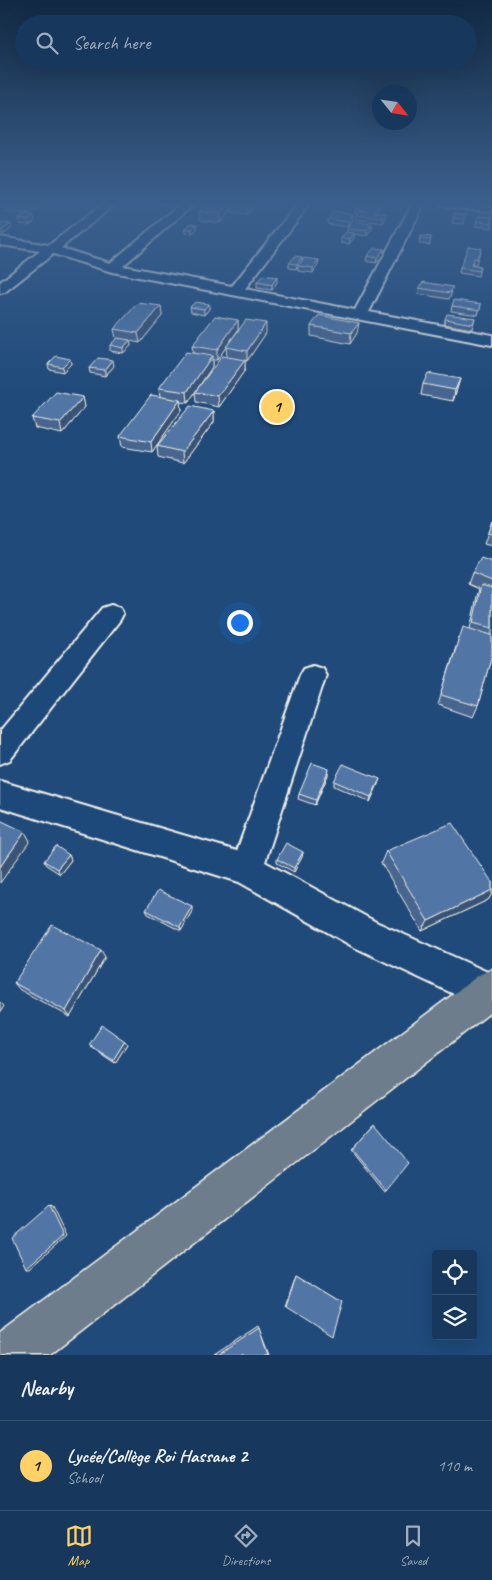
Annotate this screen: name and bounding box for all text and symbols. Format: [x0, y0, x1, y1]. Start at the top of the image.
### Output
search box [15, 15, 477, 70]
icon: search [33, 29, 61, 57]
text: Search here [73, 31, 150, 55]
north arrow [372, 85, 417, 130]
pin: 1 [261, 388, 293, 426]
your location [227, 610, 253, 636]
map controls [432, 1250, 477, 1340]
button: locate [432, 1250, 477, 1295]
button: layers [432, 1295, 477, 1340]
text: Nearby [20, 1375, 73, 1401]
text: Lycée/Collège Roi Hassane 2 [67, 1444, 248, 1468]
text: 1 [32, 1456, 40, 1476]
text: 110 m [438, 1456, 472, 1476]
text: School [67, 1468, 101, 1488]
tab: Map [65, 1522, 93, 1569]
tab: Directions [222, 1522, 270, 1569]
tab: Saved [399, 1522, 427, 1569]

